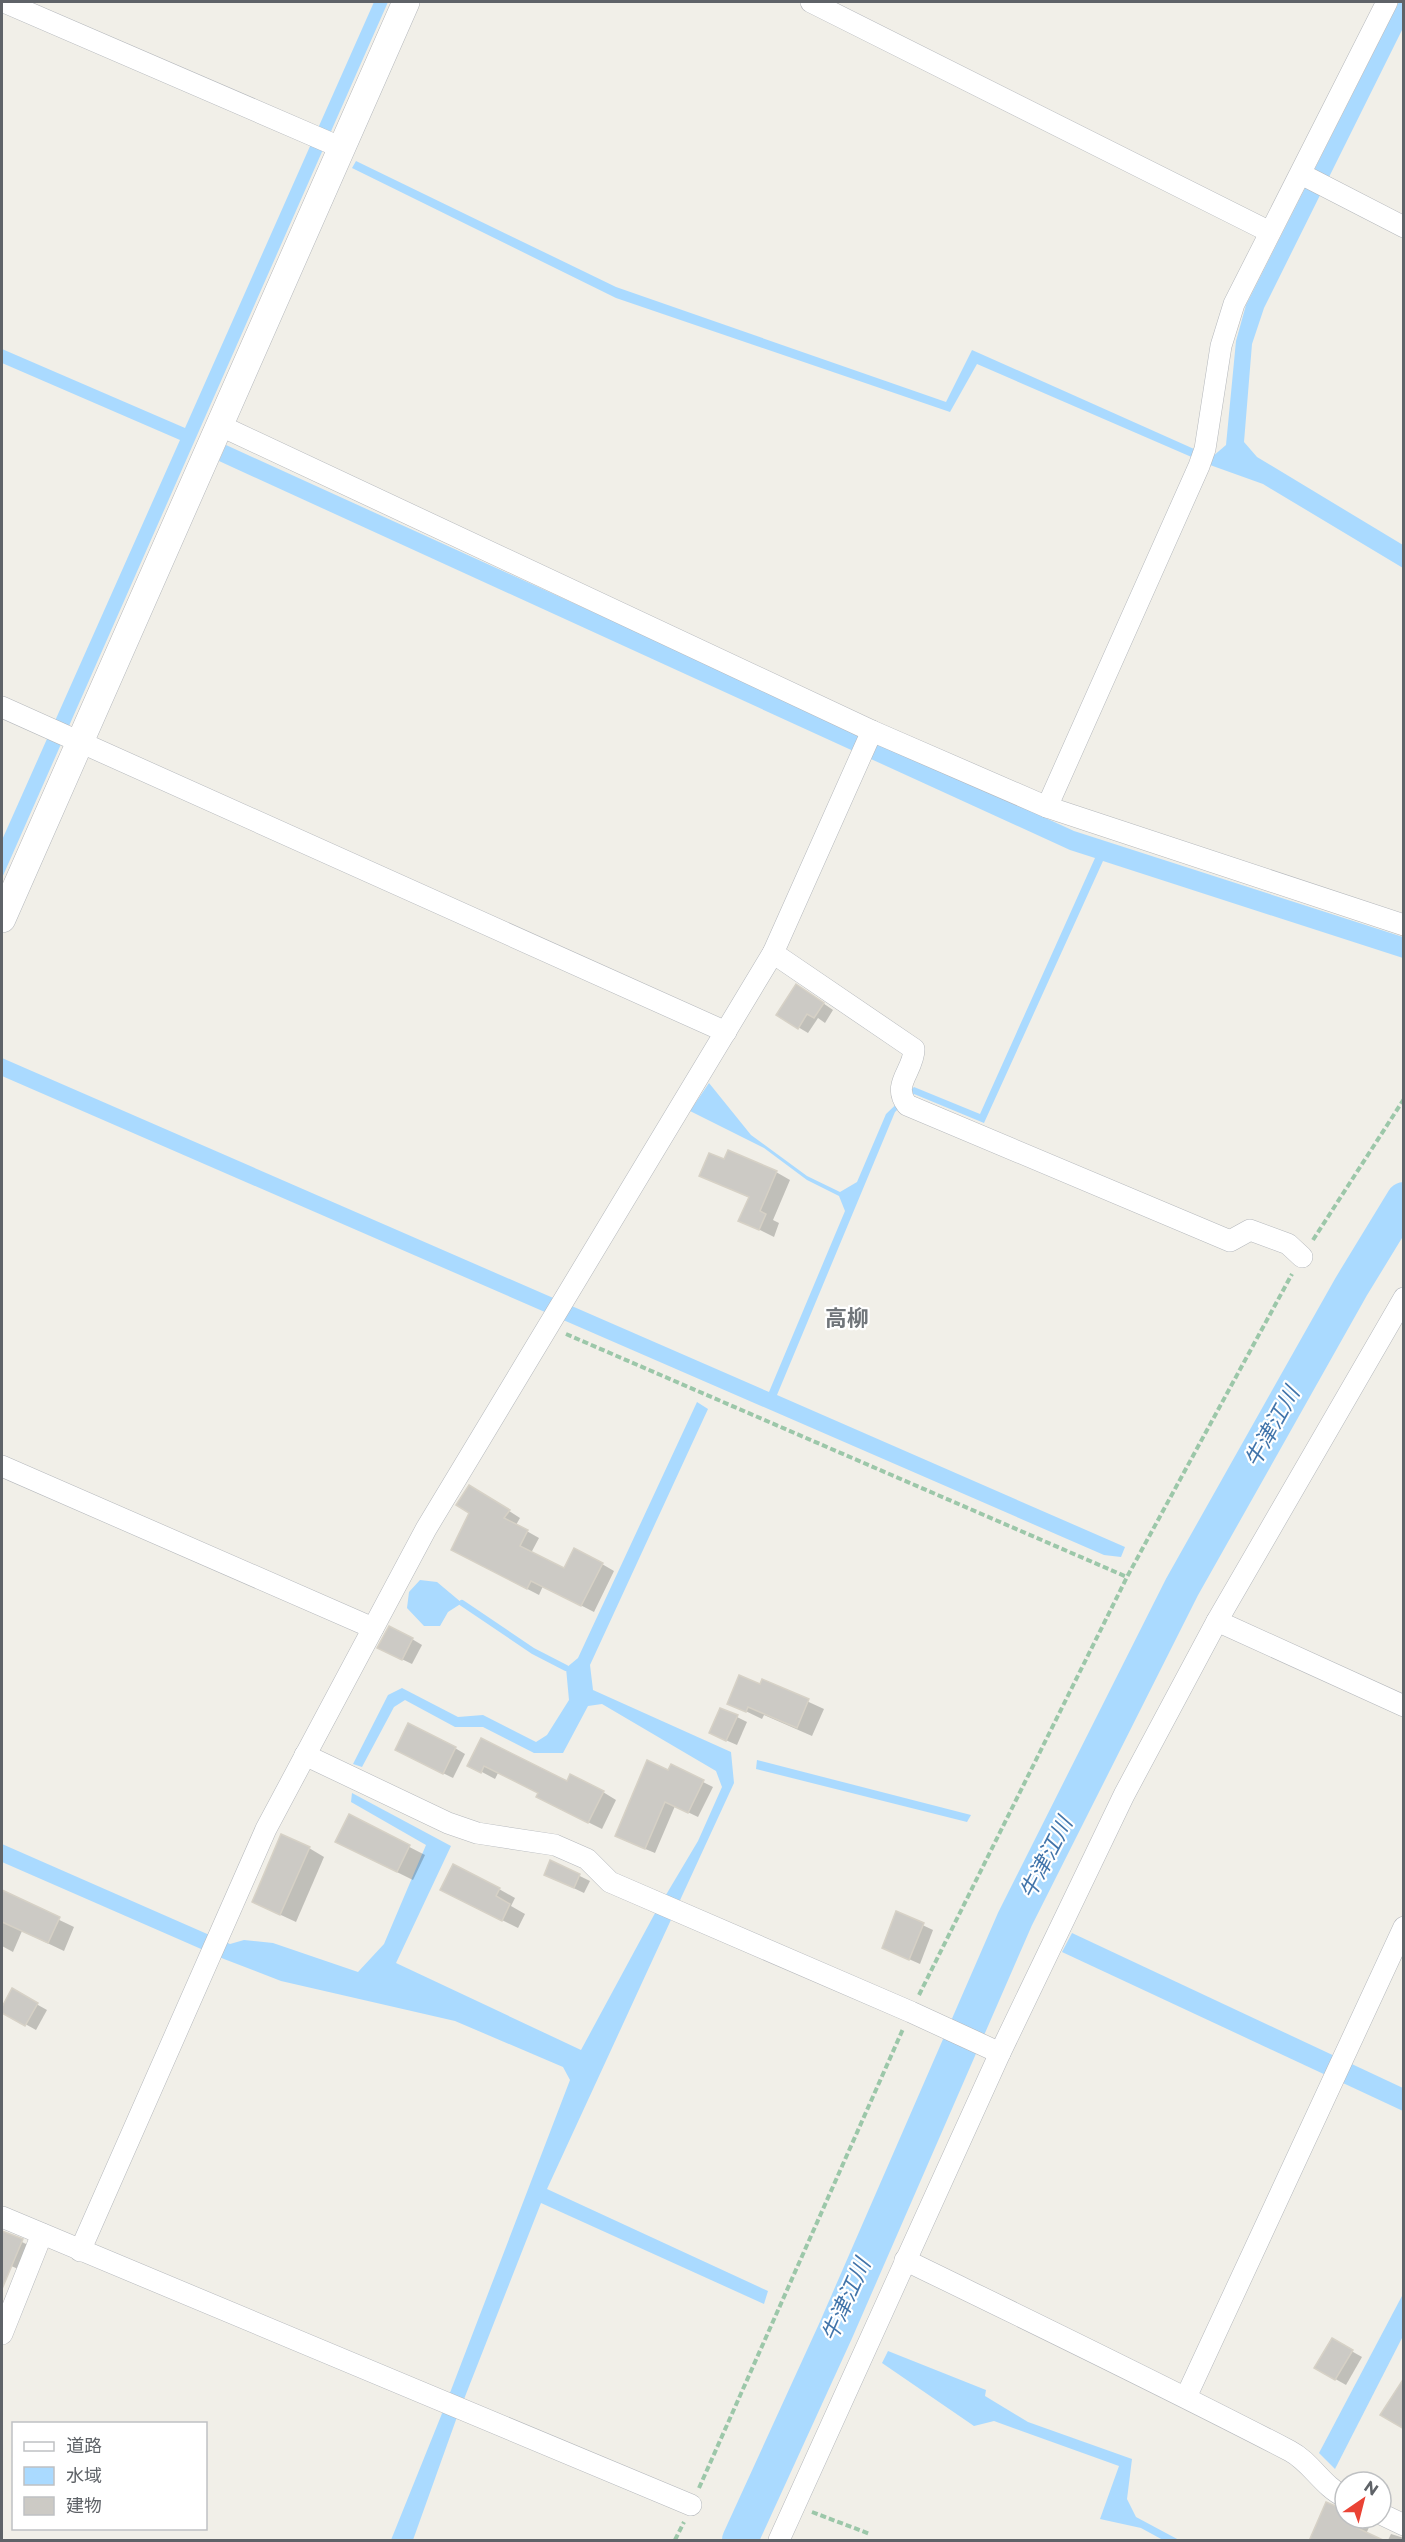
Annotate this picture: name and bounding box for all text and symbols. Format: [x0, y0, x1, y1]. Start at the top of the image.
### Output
district label: 高柳 [825, 1305, 869, 1332]
water label: 牛津江川 [1239, 1380, 1306, 1472]
water label: 牛津江川 [1014, 1811, 1079, 1903]
water label: 牛津江川 [816, 2252, 877, 2346]
legend [12, 2422, 207, 2530]
text: 道路 [66, 2435, 102, 2457]
text: 水域 [66, 2465, 102, 2487]
north arrow [1333, 2470, 1393, 2530]
text: N [1361, 2477, 1382, 2500]
text: 建物 [66, 2495, 102, 2517]

